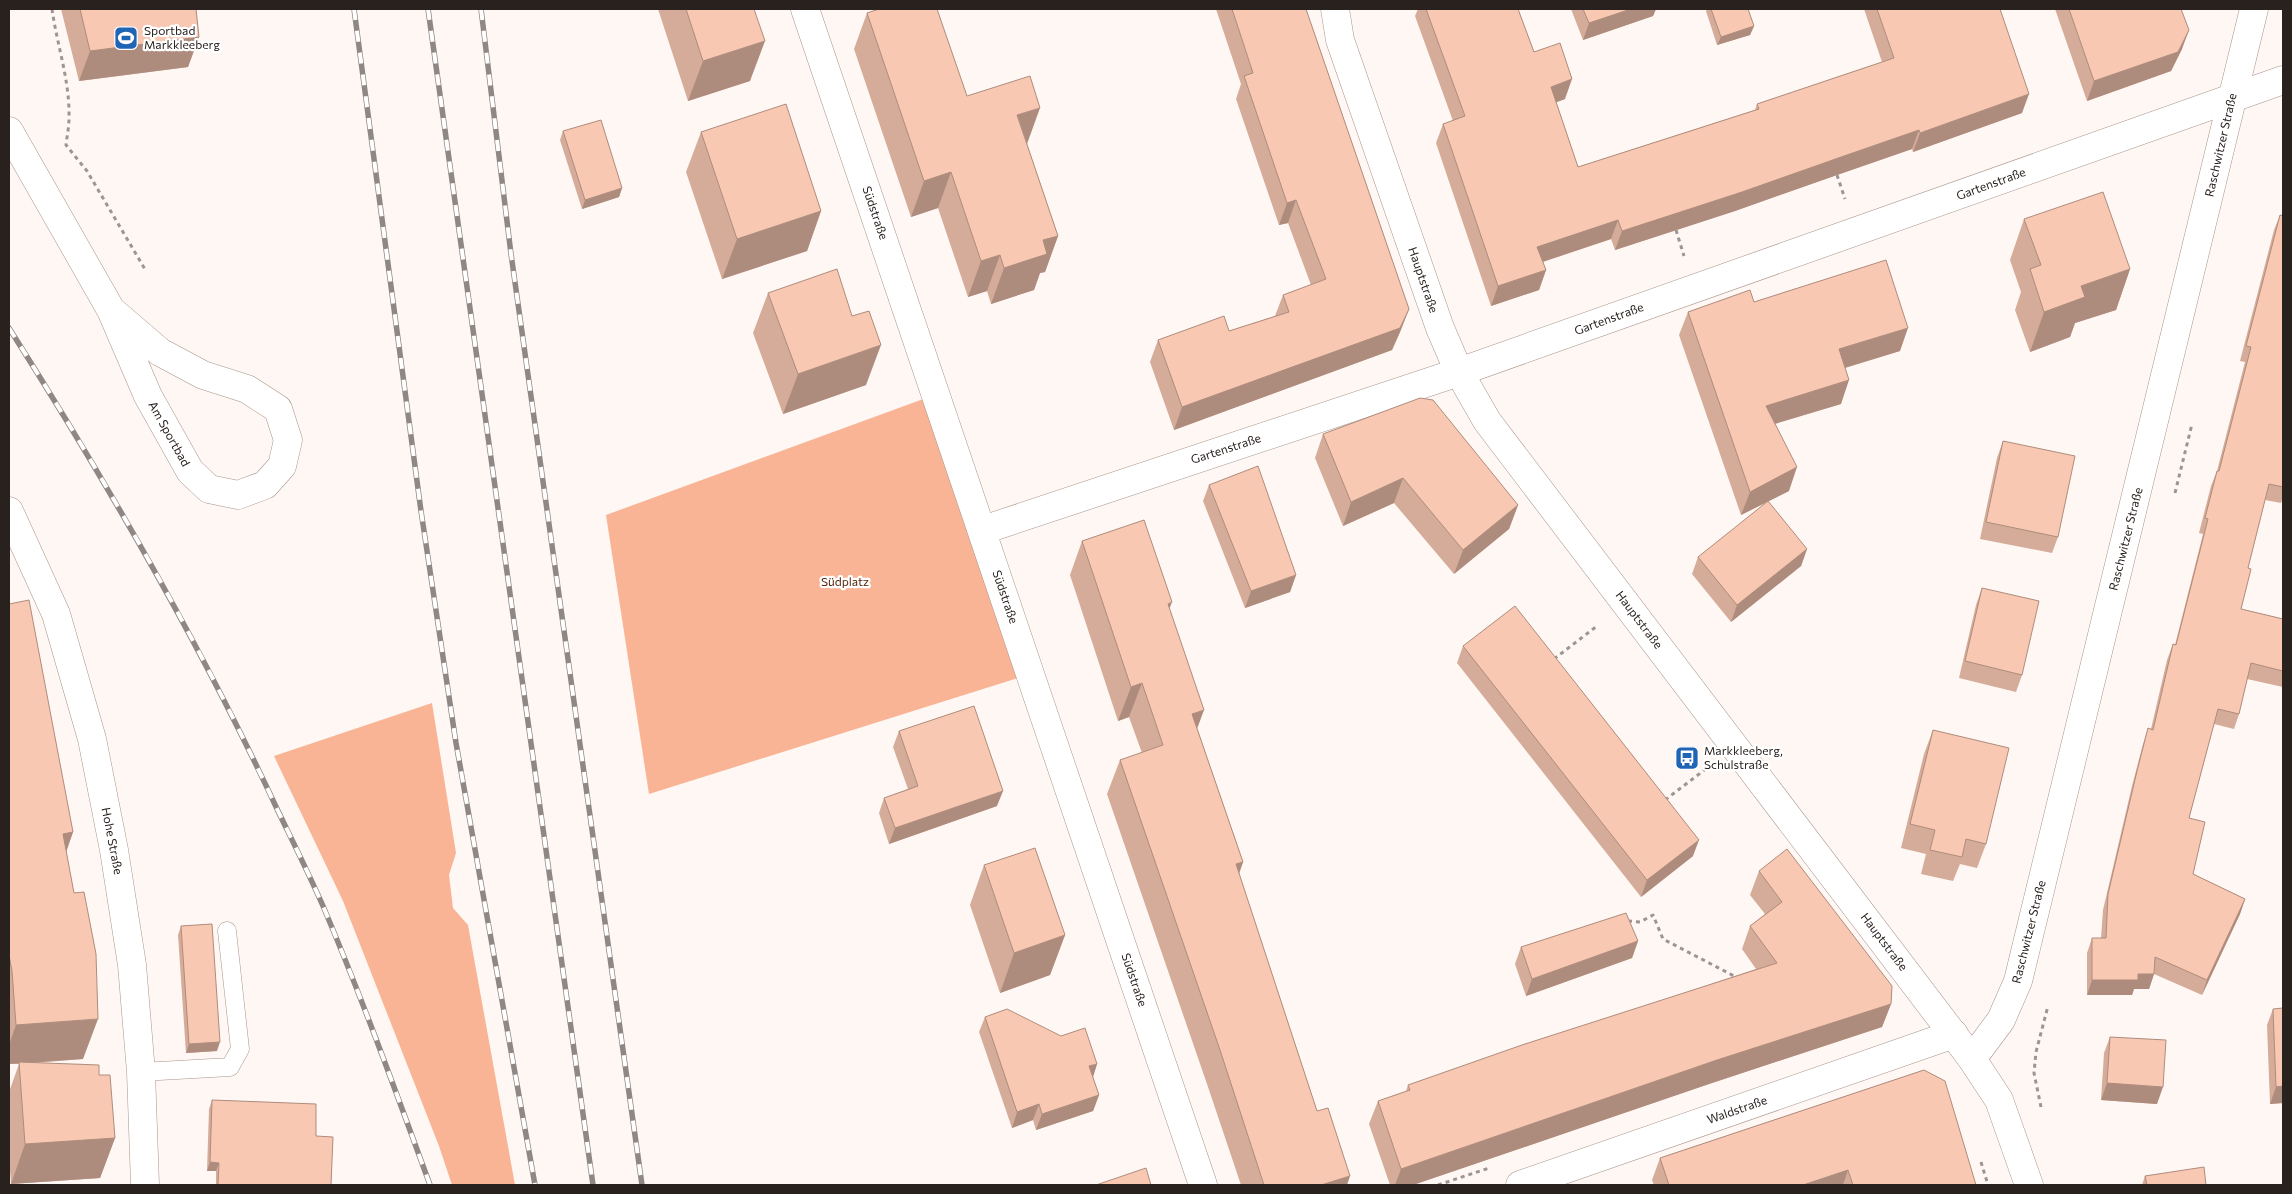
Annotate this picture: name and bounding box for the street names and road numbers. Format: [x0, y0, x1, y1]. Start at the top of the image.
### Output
street label: Raschwitzer Straße [2201, 92, 2239, 198]
street label: Gartenstraße [1954, 164, 2027, 202]
street label: Südstraße [860, 184, 892, 241]
street label: Hauptstraße [1406, 245, 1442, 314]
street label: Gartenstraße [1572, 299, 1645, 337]
street label: Am Sportbad [146, 398, 194, 469]
street label: Gartenstraße [1189, 430, 1262, 466]
street label: Raschwitzer Straße [2105, 486, 2145, 592]
street label: Südstraße [990, 568, 1022, 625]
street label: Hauptstraße [1614, 588, 1666, 651]
street label: Hohe Straße [100, 806, 126, 876]
street label: Raschwitzer Straße [2008, 879, 2048, 985]
street label: Hauptstraße [1859, 910, 1911, 973]
street label: Südstraße [1119, 951, 1151, 1008]
street label: Waldstraße [1705, 1092, 1769, 1126]

